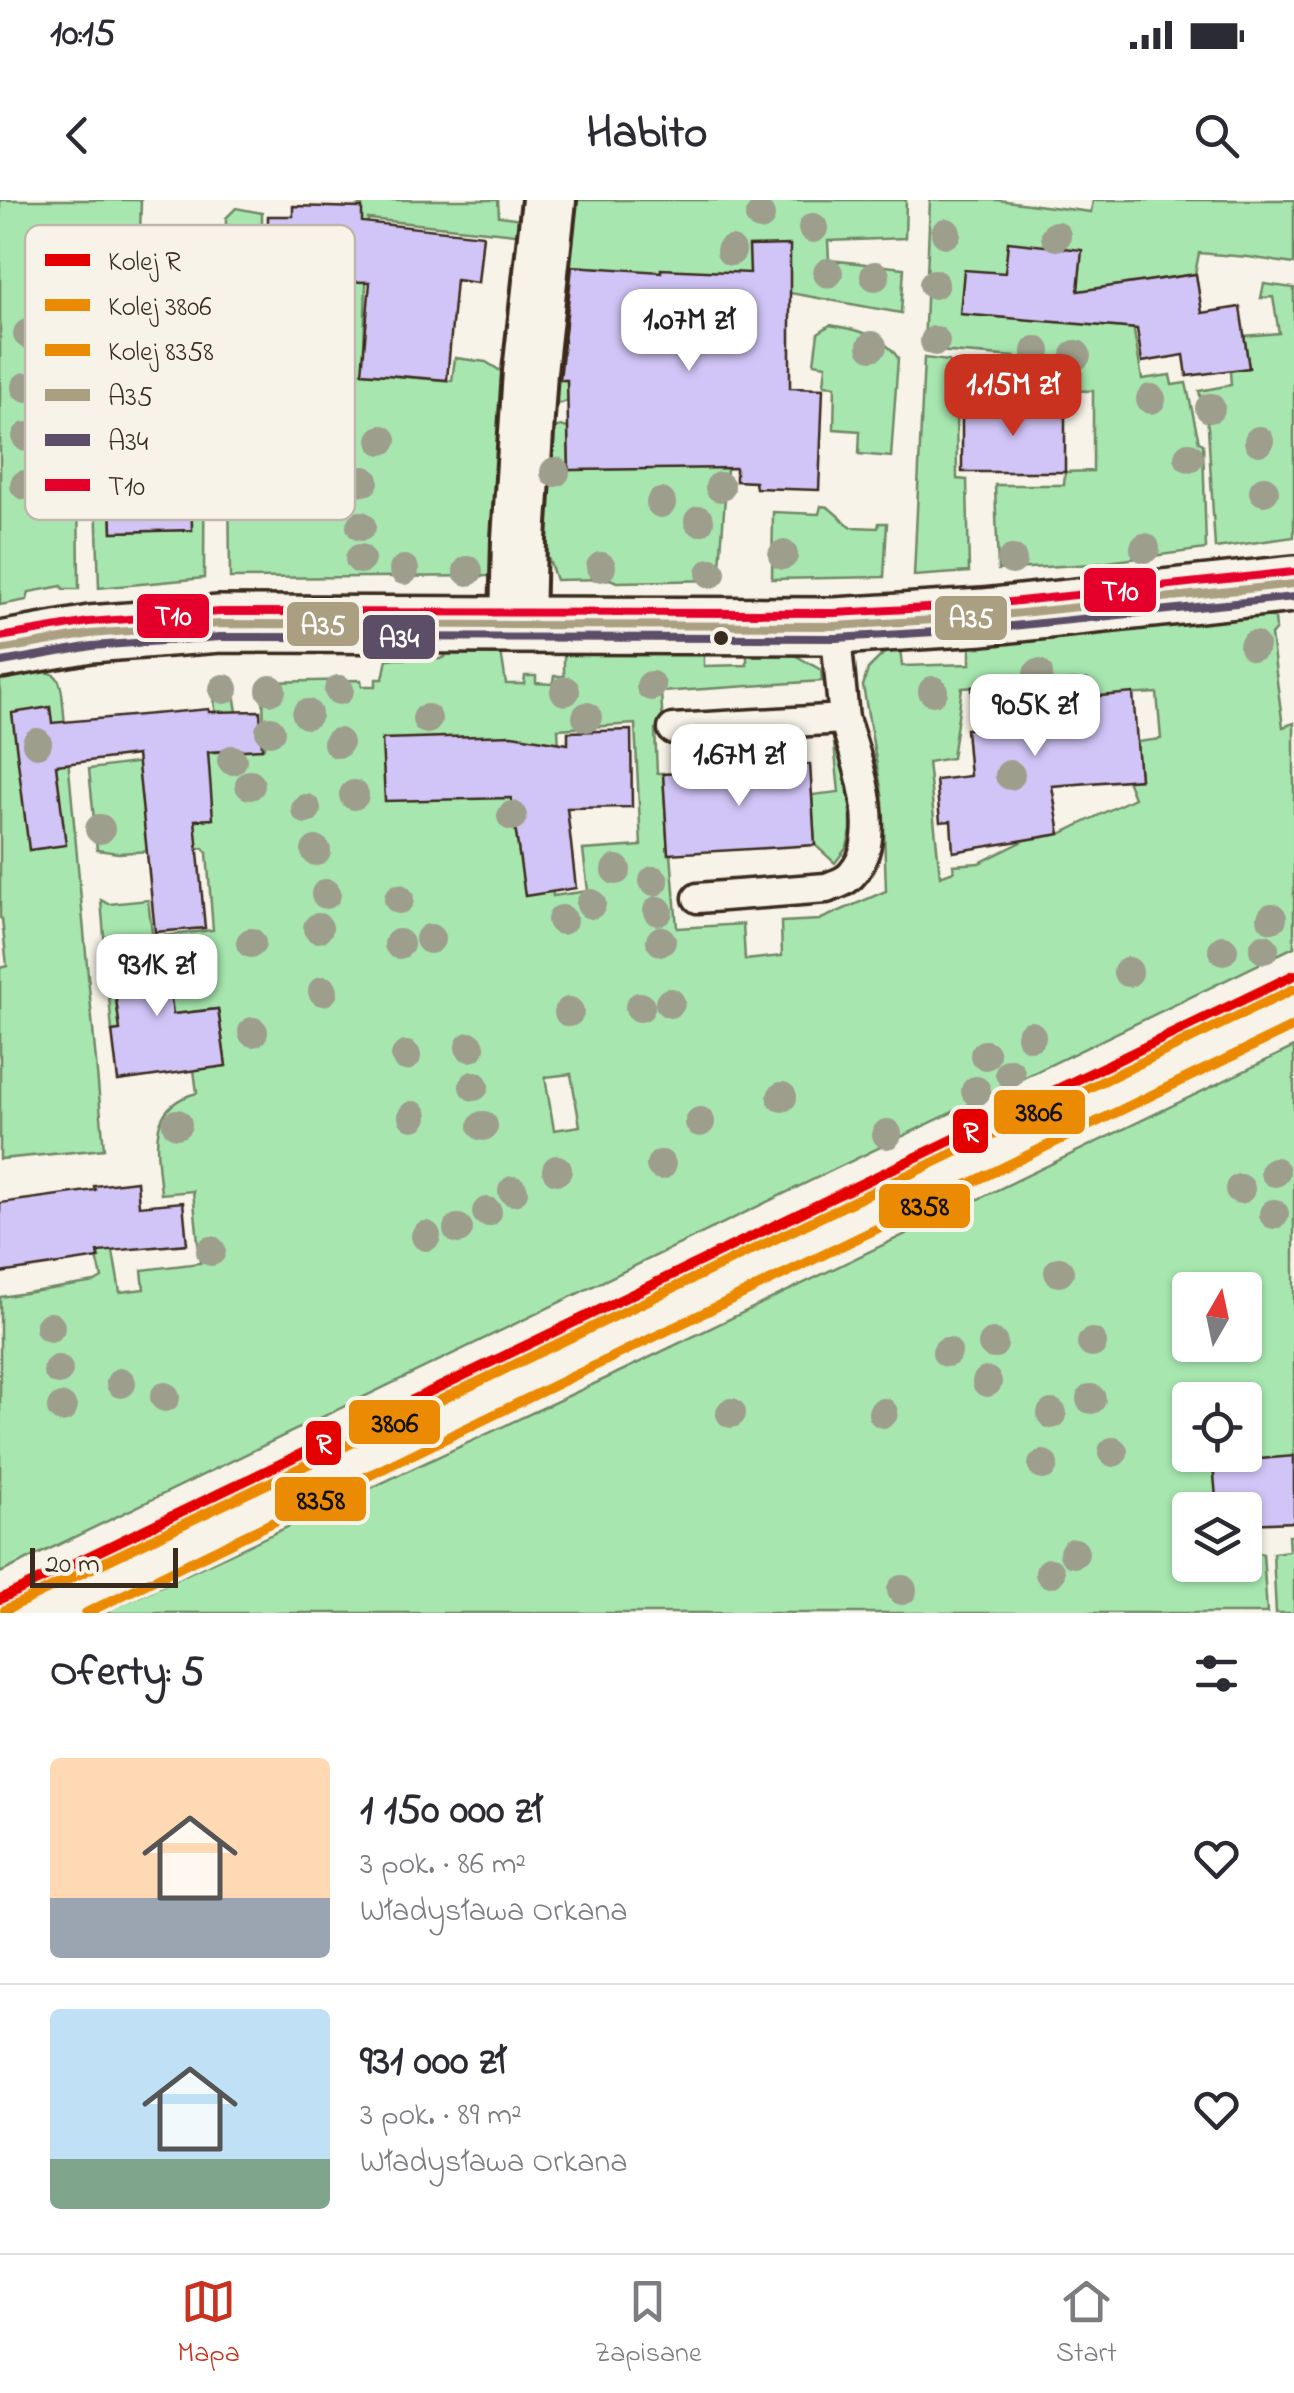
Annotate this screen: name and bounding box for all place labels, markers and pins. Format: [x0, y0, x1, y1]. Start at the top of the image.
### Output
pin: 1.07M zł [586, 289, 792, 374]
pin: 1.15M zł [910, 354, 1116, 439]
unlabelled marker [711, 628, 731, 648]
pin: 905K zł [943, 674, 1127, 759]
pin: 1.67M zł [636, 724, 842, 809]
pin: 931K zł [65, 934, 249, 1019]

